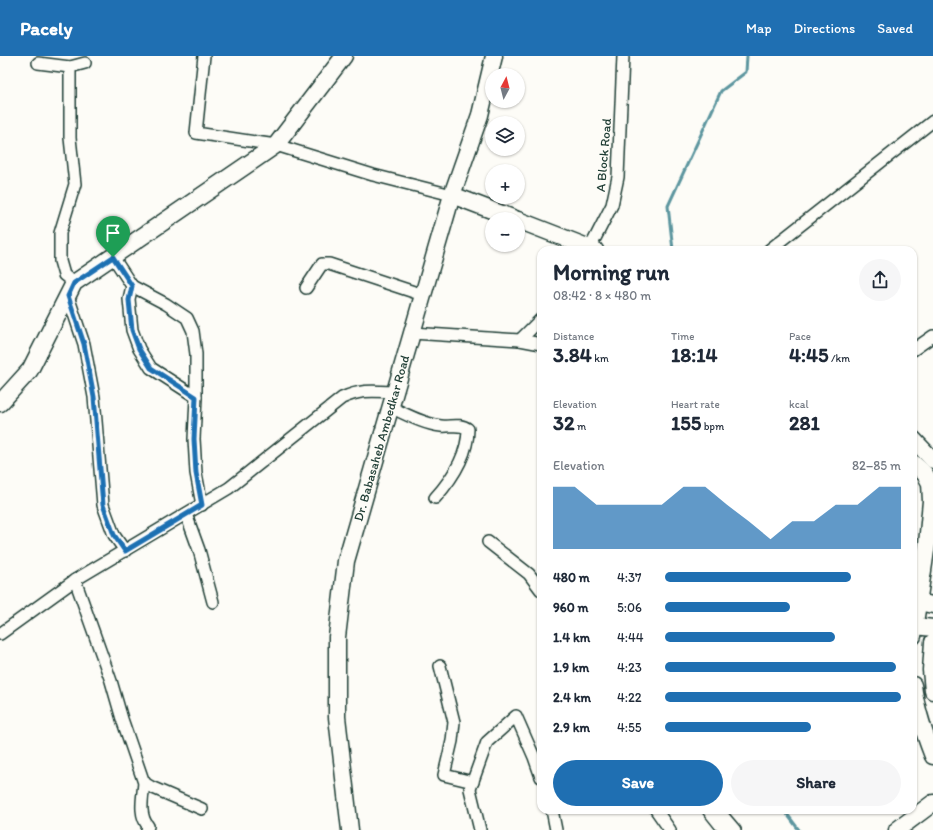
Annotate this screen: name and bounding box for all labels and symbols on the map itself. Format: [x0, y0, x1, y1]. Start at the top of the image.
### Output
north arrow [485, 68, 525, 108]
street label: A Block Road [593, 117, 614, 193]
pin [96, 216, 130, 257]
street label: Dr. Babasaheb Ambedkar Road [351, 353, 412, 523]

